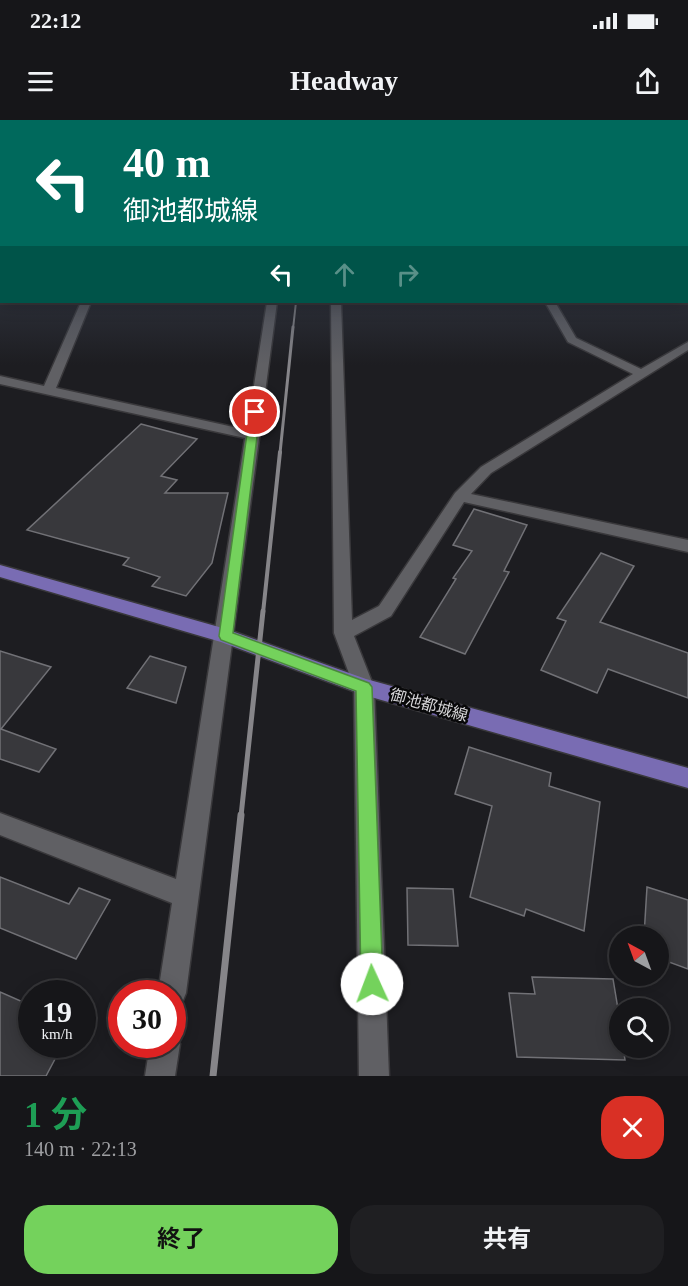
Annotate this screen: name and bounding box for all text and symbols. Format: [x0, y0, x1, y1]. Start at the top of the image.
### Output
text: 22:12 [30, 8, 81, 33]
icon: menu [24, 65, 57, 98]
icon: share [631, 65, 664, 98]
text: Headway [290, 66, 398, 96]
text: 40 m [123, 140, 211, 186]
icon: left [24, 144, 102, 222]
text: 御池都城線 [123, 196, 258, 226]
icon: left [265, 258, 298, 291]
icon: ahead [328, 258, 361, 291]
icon: right [391, 258, 424, 291]
pin [229, 386, 280, 437]
icon: arrive [238, 395, 271, 428]
street label: 御池都城線 [388, 686, 470, 724]
north arrow [609, 926, 669, 986]
map controls [609, 926, 669, 1058]
position arrow [340, 952, 404, 1016]
speed limit sign: 30 [108, 980, 186, 1058]
text: 19 [42, 995, 72, 1028]
button: search [609, 998, 669, 1058]
text: km/h [42, 1026, 72, 1042]
text: 1 分 [24, 1095, 87, 1135]
button: close [601, 1096, 664, 1159]
text: 140 m · 22:13 [24, 1138, 137, 1160]
button: 終了 [24, 1205, 338, 1274]
button: 共有 [350, 1205, 664, 1274]

